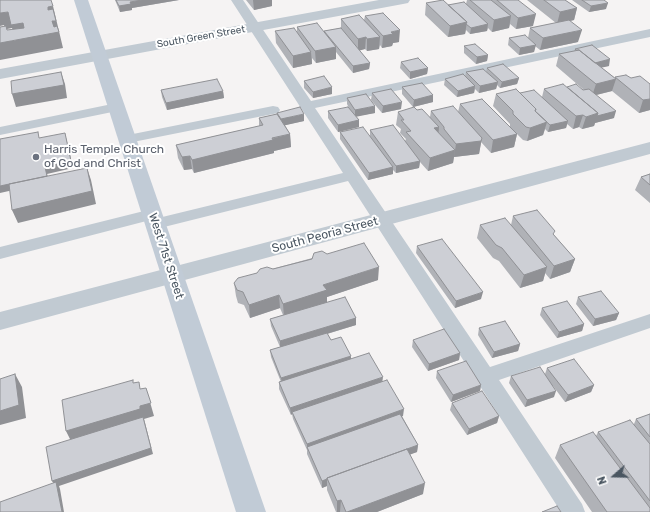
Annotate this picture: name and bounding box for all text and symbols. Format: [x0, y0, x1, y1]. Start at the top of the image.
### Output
street label: South Green Street [156, 23, 246, 51]
place label: Harris Temple Church of God and Christ [44, 143, 164, 171]
marker: Harris Temple Church of God and Christ [31, 152, 41, 162]
street label: West 71st Street [145, 211, 187, 301]
street label: South Peoria Street [270, 214, 380, 256]
north arrow [594, 456, 634, 496]
text: N [595, 474, 610, 486]

